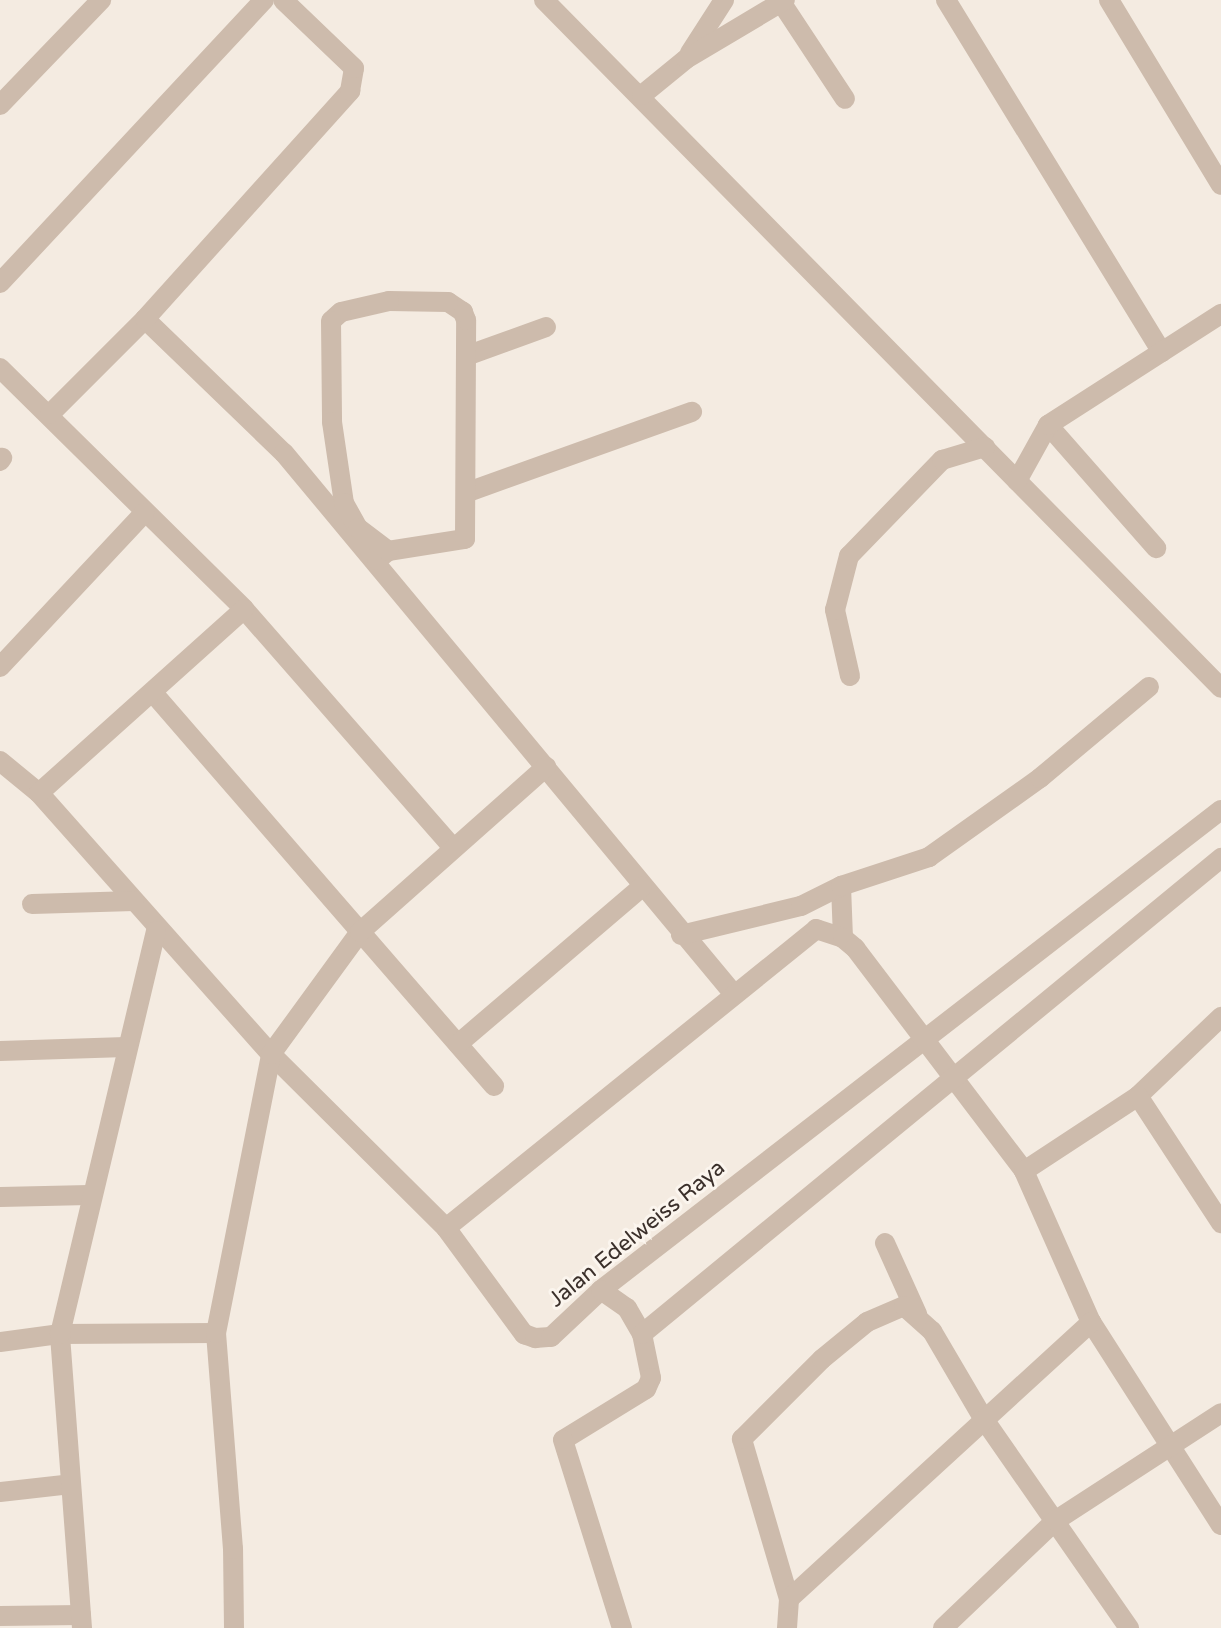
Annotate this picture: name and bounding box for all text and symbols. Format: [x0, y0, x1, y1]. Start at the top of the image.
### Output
street label: Jalan Edelweiss Raya [544, 1155, 730, 1313]

